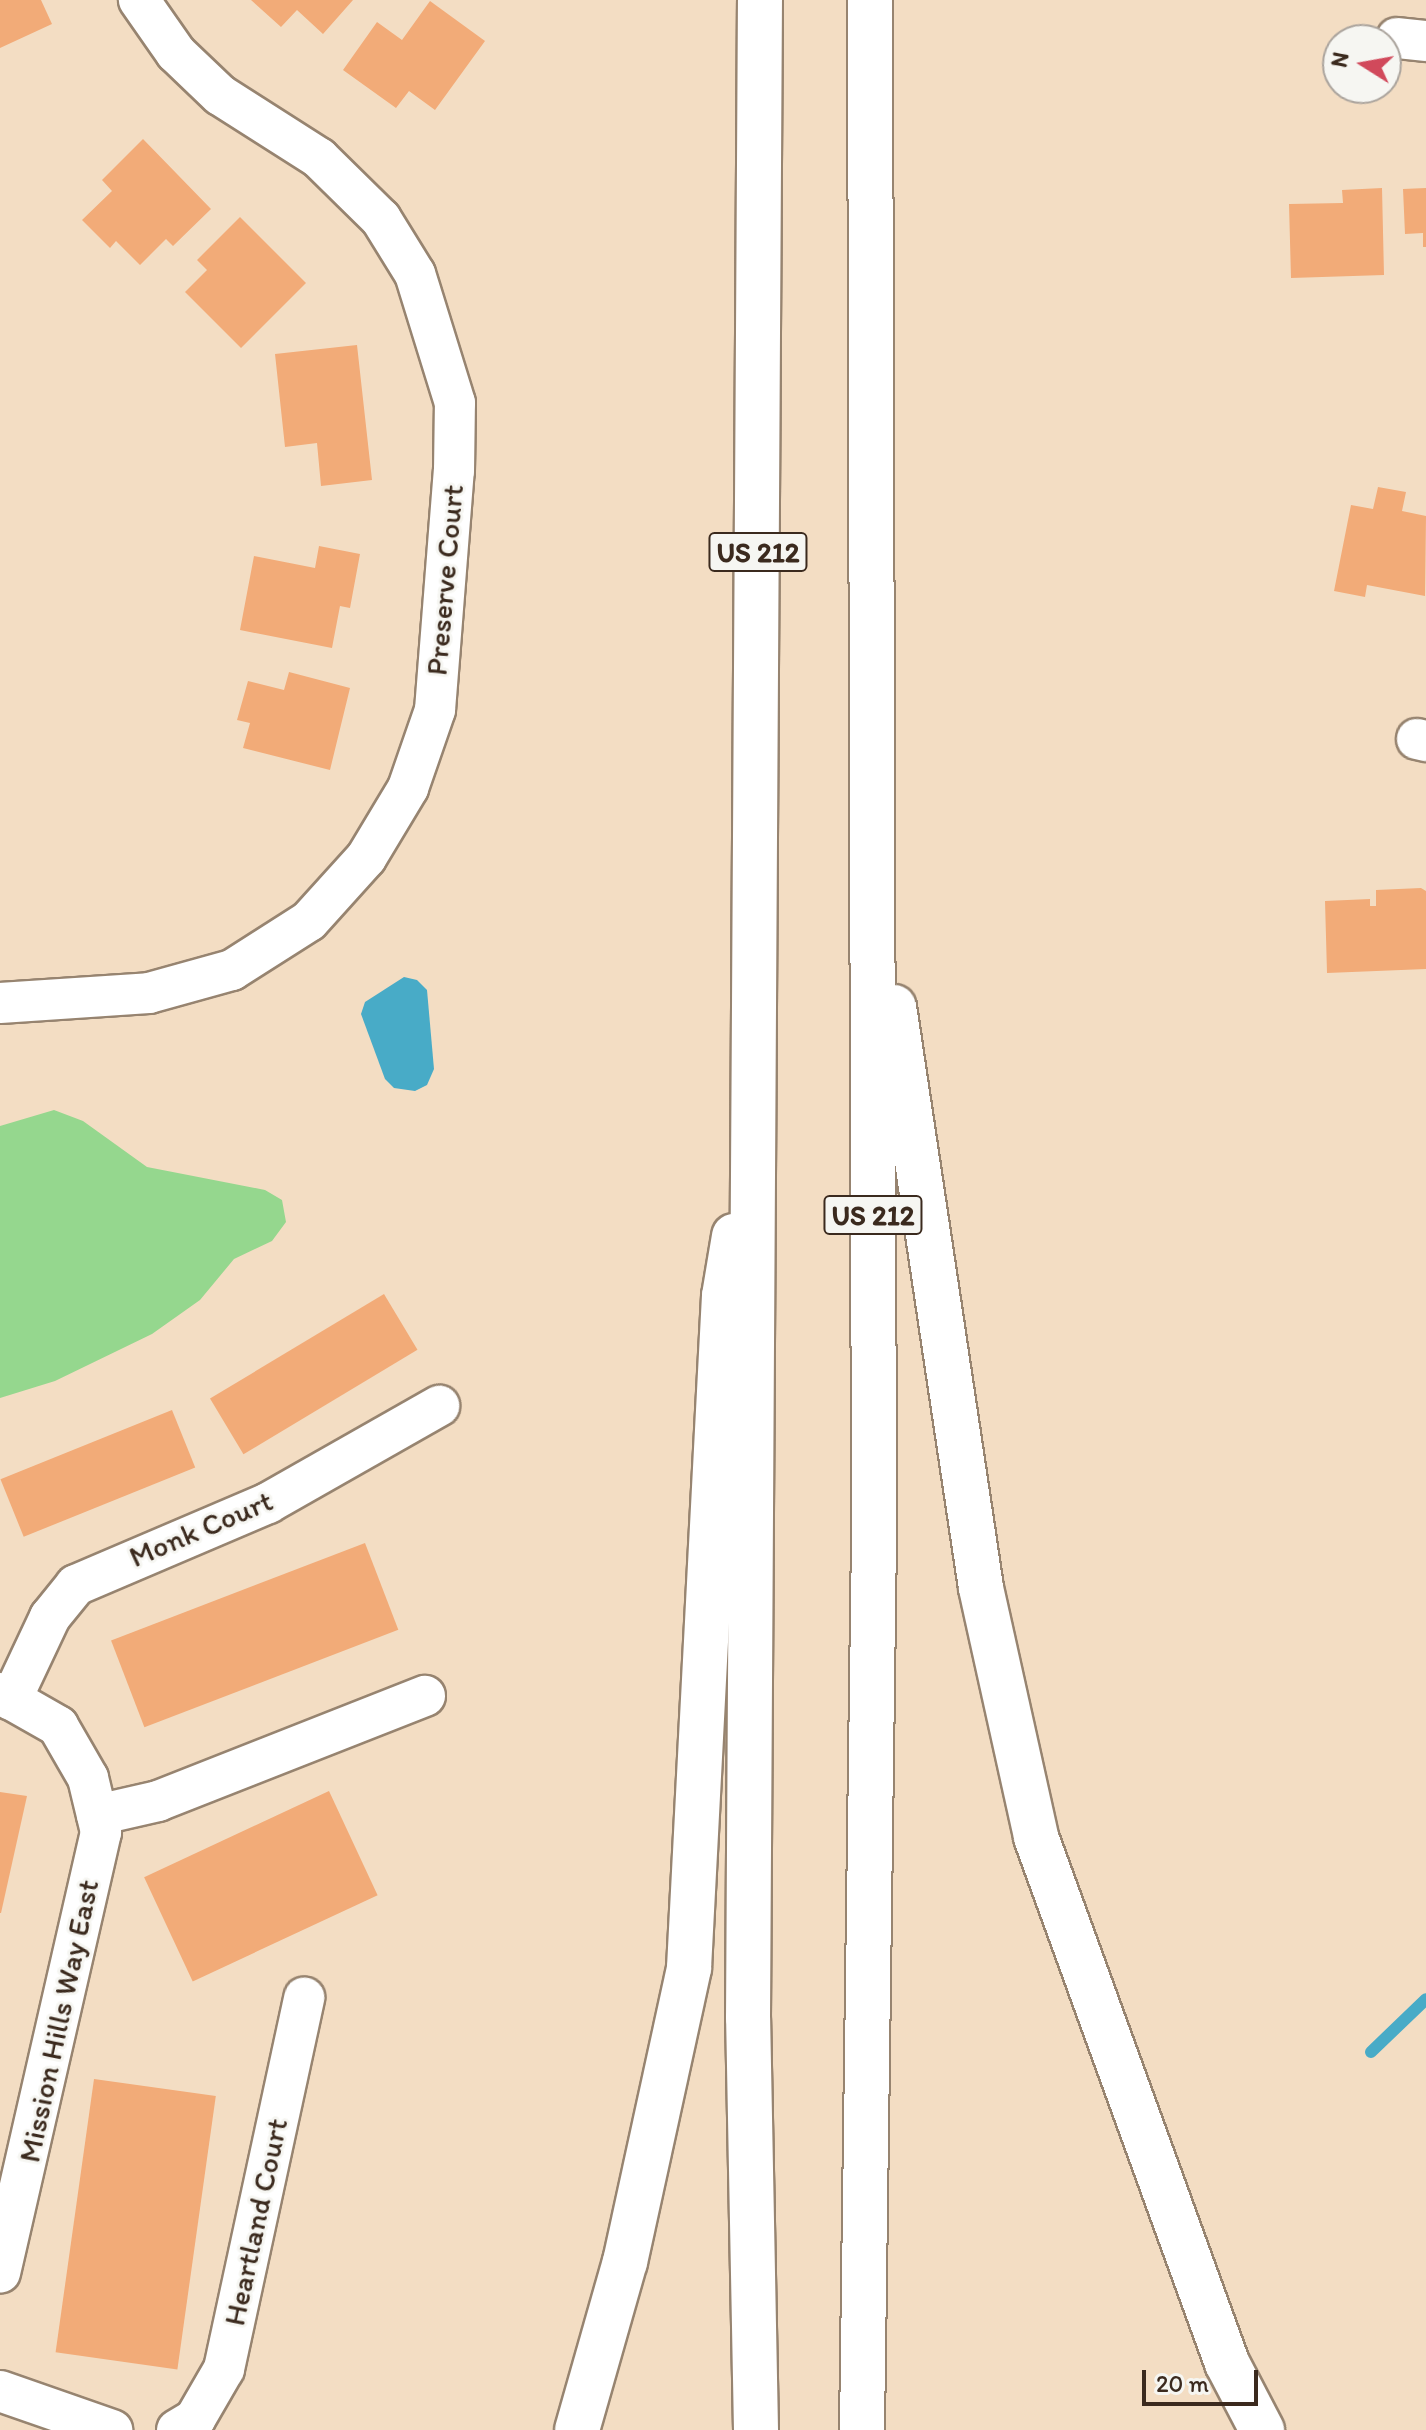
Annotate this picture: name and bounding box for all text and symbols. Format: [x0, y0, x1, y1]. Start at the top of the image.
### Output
north arrow [1322, 24, 1402, 104]
text: N [1325, 50, 1355, 70]
street label: Preserve Court [419, 483, 471, 677]
road number: US 212 [708, 528, 808, 576]
road number: US 212 [823, 1191, 923, 1239]
street label: Monk Court [124, 1483, 278, 1575]
street label: Mission Hills Way East [11, 1876, 107, 2166]
street label: Heartland Court [216, 2115, 296, 2329]
scale bar [1146, 2354, 1262, 2404]
text: 20 m [1156, 2369, 1209, 2398]

